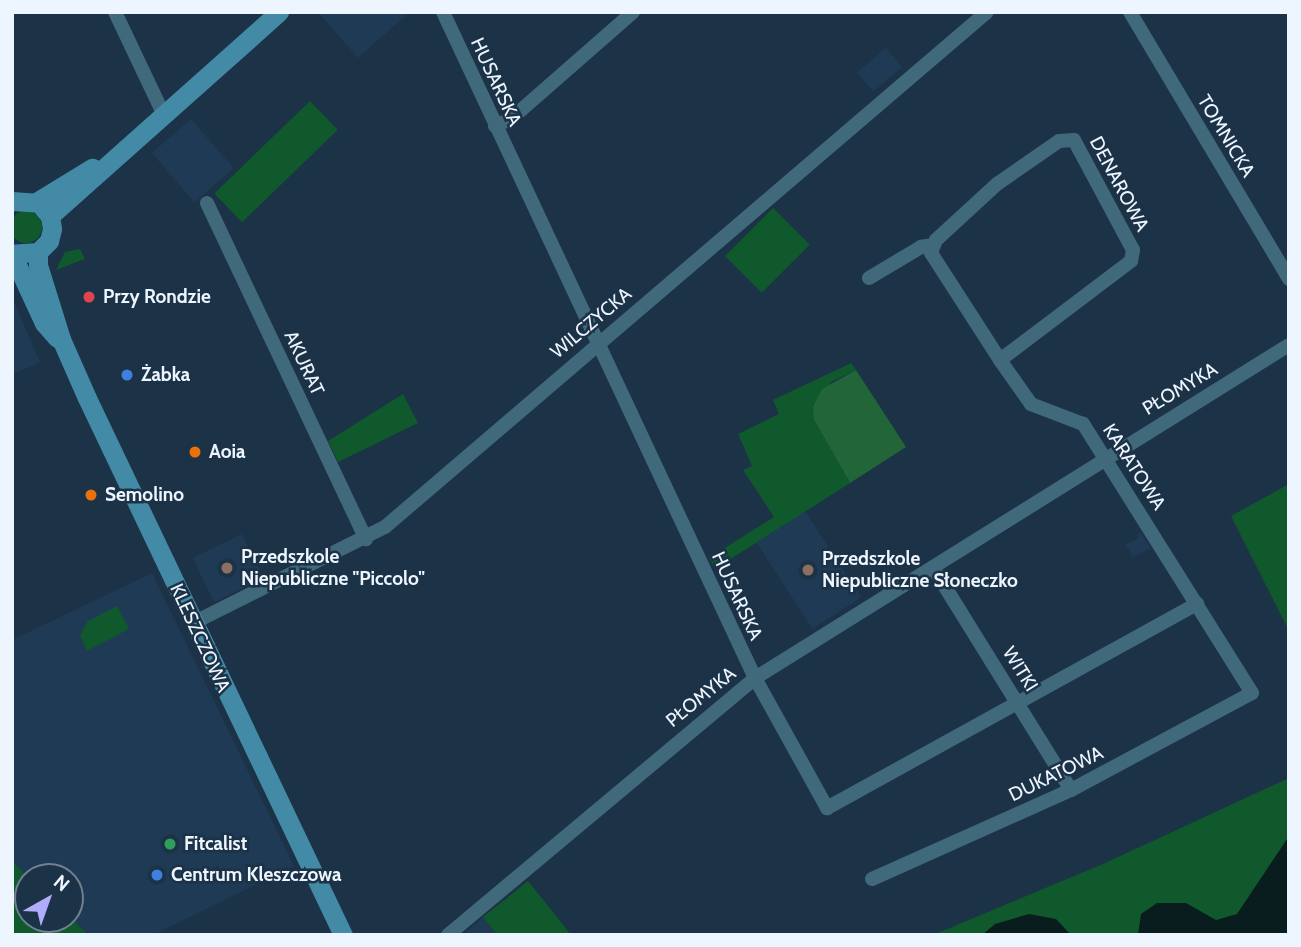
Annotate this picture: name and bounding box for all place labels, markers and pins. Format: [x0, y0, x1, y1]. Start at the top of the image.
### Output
place label: Przy Rondzie [103, 286, 211, 308]
marker: Przy Rondzie [81, 289, 97, 305]
place label: Żabka [141, 364, 190, 386]
marker: Żabka [119, 367, 135, 383]
place label: Aoia [209, 441, 245, 463]
marker: Aoia [187, 444, 203, 460]
place label: Semolino [105, 484, 184, 506]
marker: Semolino [83, 487, 99, 503]
place label: Przedszkole Niepubliczne "Piccolo" [241, 546, 425, 590]
place label: Przedszkole Niepubliczne Słoneczko [822, 548, 1018, 592]
marker: Przedszkole Niepubliczne "Piccolo" [219, 560, 235, 576]
marker: Przedszkole Niepubliczne Słoneczko [800, 562, 816, 578]
place label: Fitcalist [184, 833, 247, 855]
marker: Fitcalist [162, 836, 178, 852]
place label: Centrum Kleszczowa [171, 864, 341, 886]
marker: Centrum Kleszczowa [149, 867, 165, 883]

